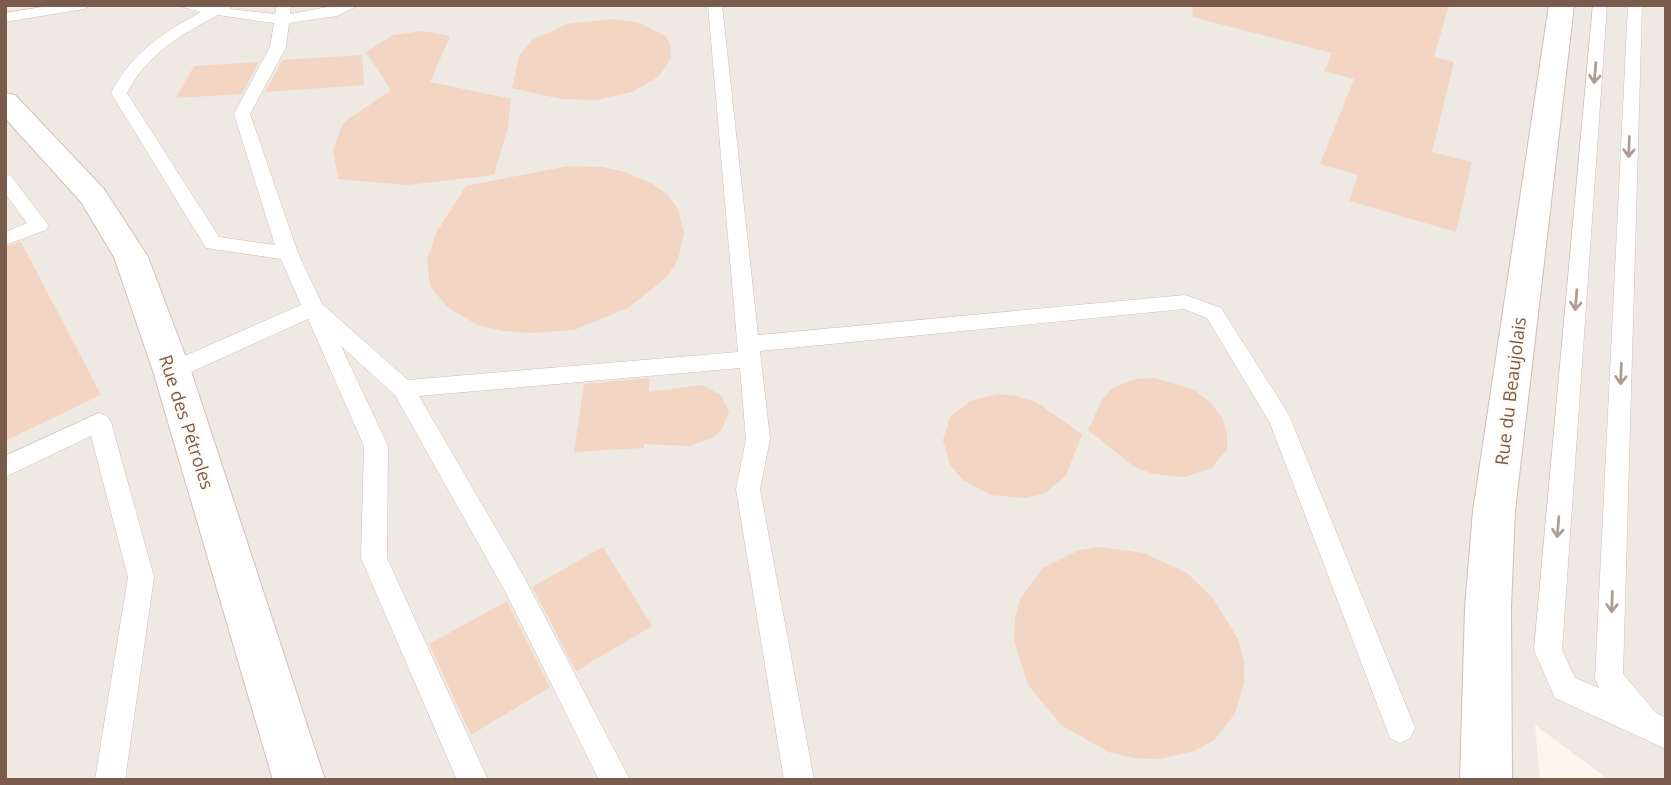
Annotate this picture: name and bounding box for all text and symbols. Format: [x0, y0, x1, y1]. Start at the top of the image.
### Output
one-way arrow [1588, 61, 1601, 84]
one-way arrow [1623, 135, 1636, 158]
one-way arrow [1569, 288, 1582, 311]
street label: Rue du Beaujolais [1489, 315, 1531, 467]
street label: Rue des Pétroles [154, 352, 220, 492]
one-way arrow [1614, 362, 1627, 385]
one-way arrow [1551, 515, 1564, 538]
one-way arrow [1605, 590, 1618, 613]

